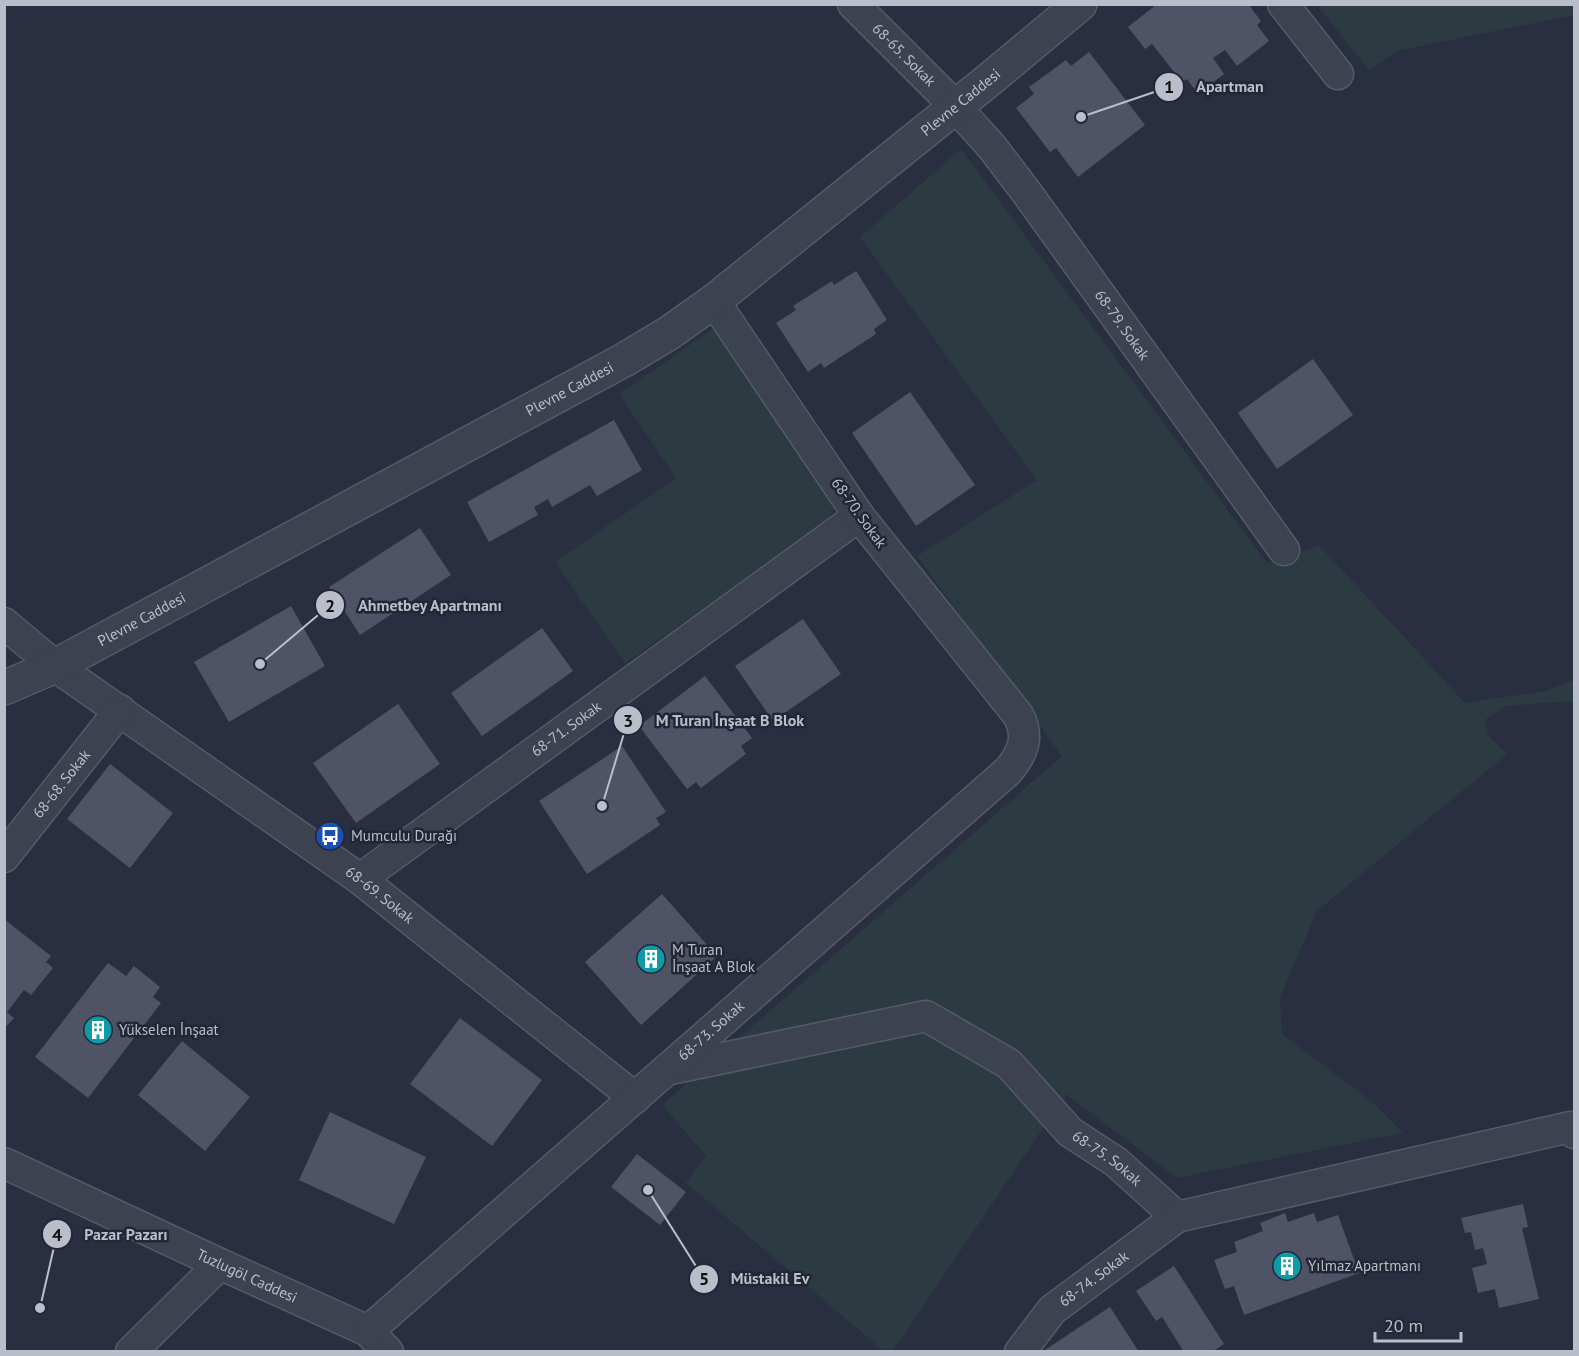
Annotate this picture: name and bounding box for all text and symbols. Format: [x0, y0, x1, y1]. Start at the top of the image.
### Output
street label: 68-65. Sokak [869, 19, 941, 91]
street label: Plevne Caddesi [917, 64, 1004, 140]
callout: Apartman [1154, 70, 1276, 104]
text: 1 [1164, 75, 1174, 98]
text: Apartman [1196, 76, 1264, 96]
street label: 68-79. Sokak [1091, 286, 1155, 364]
street label: Plevne Caddesi [522, 357, 617, 420]
street label: 68-70. Sokak [828, 474, 892, 552]
street label: Plevne Caddesi [94, 588, 189, 650]
callout: Ahmetbey Apartmanı [315, 588, 514, 622]
text: 2 [325, 594, 335, 617]
text: Ahmetbey Apartmanı [358, 595, 502, 615]
street label: 68-71. Sokak [527, 696, 605, 760]
callout: M Turan İnşaat B Blok [613, 703, 816, 737]
text: 3 [623, 709, 633, 732]
text: M Turan İnşaat B Blok [656, 710, 804, 730]
street label: 68-68. Sokak [28, 745, 95, 822]
bus stop icon: Mumculu Durağı [314, 820, 346, 852]
place label: Mumculu Durağı [351, 826, 457, 845]
street label: 68-69. Sokak [342, 862, 419, 928]
place label: M Turan İnşaat A Blok [672, 940, 756, 976]
building icon: M Turan İnşaat A Blok [635, 943, 667, 975]
street label: 68-73. Sokak [674, 996, 749, 1065]
building icon: Yükselen İnşaat [82, 1014, 114, 1046]
place label: Yükselen İnşaat [119, 1020, 219, 1039]
street label: 68-75. Sokak [1069, 1126, 1147, 1190]
callout: Pazar Pazarı [42, 1217, 180, 1251]
text: 4 [52, 1223, 62, 1246]
text: Pazar Pazarı [84, 1224, 168, 1244]
street label: Tuzlugöl Caddesi [194, 1244, 300, 1307]
street label: 68-74. Sokak [1055, 1246, 1133, 1311]
building icon: Yılmaz Apartmanı [1271, 1250, 1303, 1282]
place label: Yılmaz Apartmanı [1308, 1256, 1421, 1275]
callout: Müstakil Ev [689, 1262, 821, 1296]
text: 5 [699, 1267, 709, 1290]
text: Müstakil Ev [731, 1268, 810, 1288]
scale bar [1375, 1305, 1460, 1343]
text: 20 m [1384, 1314, 1423, 1337]

